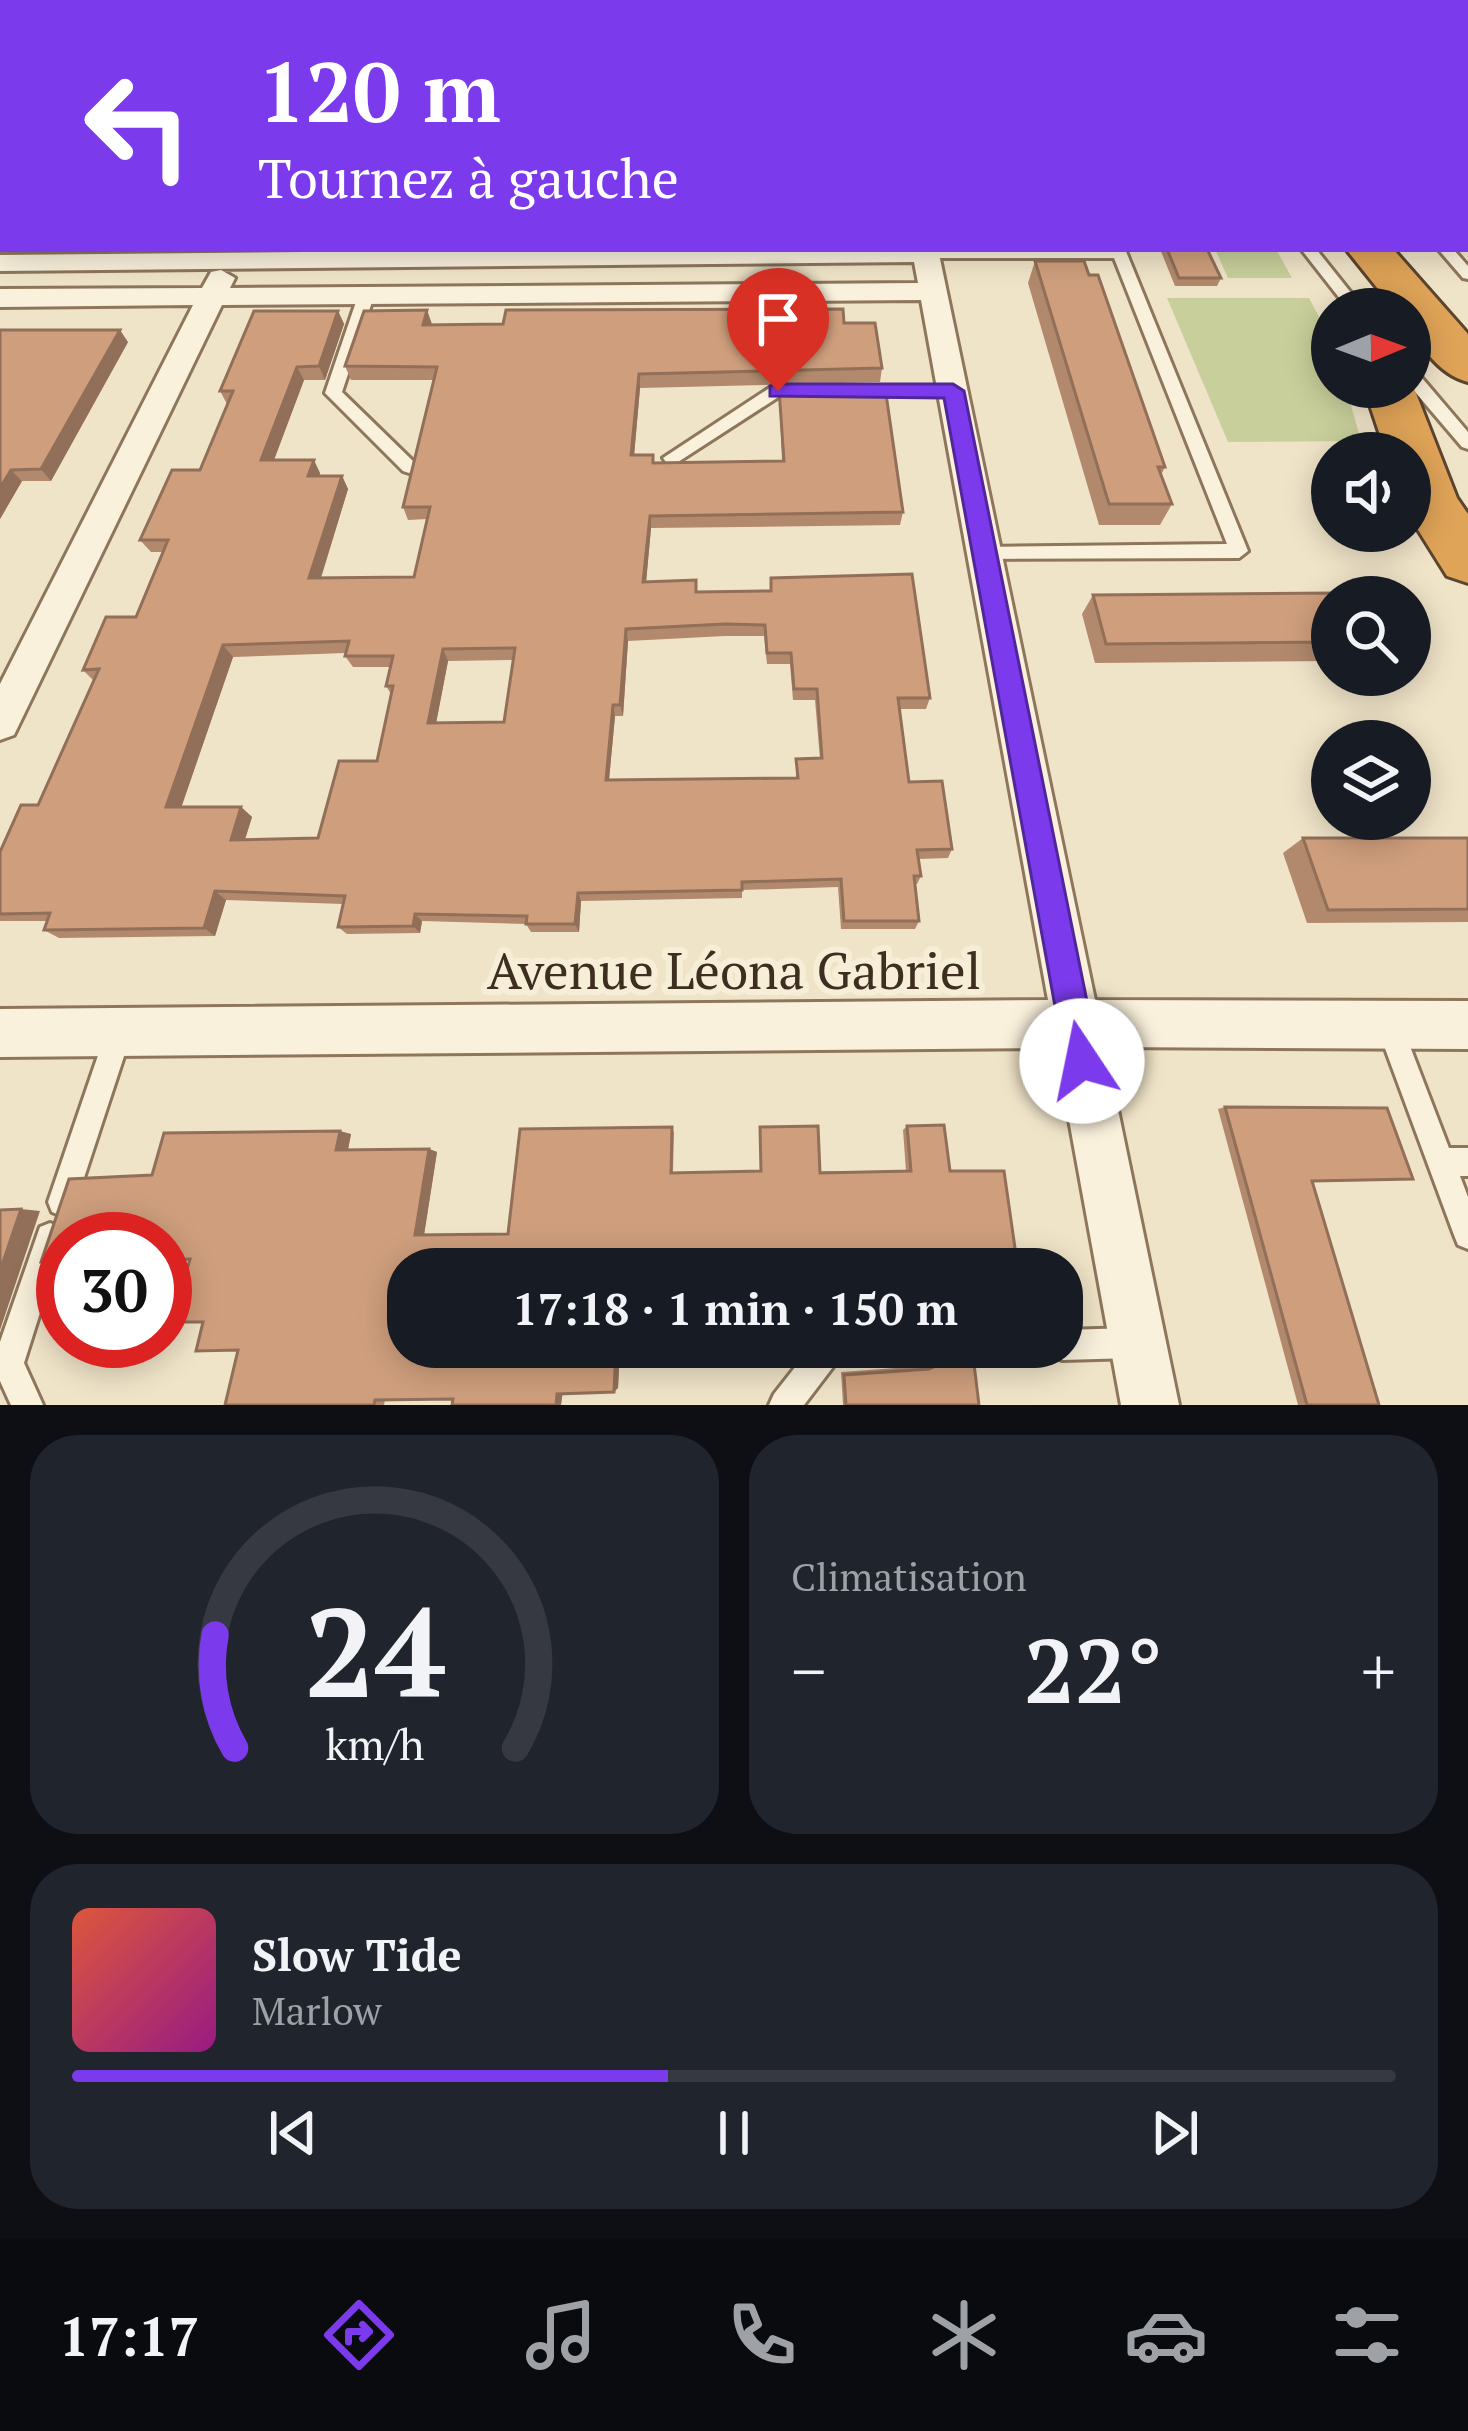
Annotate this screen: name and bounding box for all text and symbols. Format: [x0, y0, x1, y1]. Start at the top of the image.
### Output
text: 120 m [258, 35, 501, 146]
icon: left [60, 48, 216, 204]
text: Tournez à gauche [258, 142, 679, 213]
pin [727, 268, 829, 391]
icon: arrive [745, 286, 811, 352]
north arrow [1311, 288, 1431, 408]
map controls [1311, 288, 1431, 840]
button: sound [1311, 432, 1431, 552]
button: search [1311, 576, 1431, 696]
button: layers [1311, 720, 1431, 840]
street label: Avenue Léona Gabriel [487, 936, 981, 1004]
position arrow [1019, 998, 1145, 1124]
speed limit sign: 30 [36, 1212, 192, 1368]
text: 17:18 · 1 min · 150 m [512, 1278, 958, 1338]
text: Climatisation [791, 1550, 1027, 1602]
text: 24 [304, 1567, 445, 1733]
text: 22° [1024, 1609, 1163, 1729]
text: − [791, 1626, 826, 1714]
text: + [1361, 1626, 1396, 1714]
text: km/h [325, 1714, 424, 1771]
text: Slow Tide [252, 1924, 462, 1984]
text: Marlow [252, 1984, 382, 2036]
icon: previous [260, 2100, 326, 2166]
icon: pause [701, 2100, 767, 2166]
icon: next [1142, 2100, 1208, 2166]
icon: directions [317, 2293, 401, 2377]
icon: music [519, 2293, 603, 2377]
icon: phone [720, 2293, 804, 2377]
icon: climate [922, 2293, 1006, 2377]
icon: car [1124, 2293, 1208, 2377]
icon: filters [1325, 2293, 1409, 2377]
text: 17:17 [59, 2300, 199, 2371]

